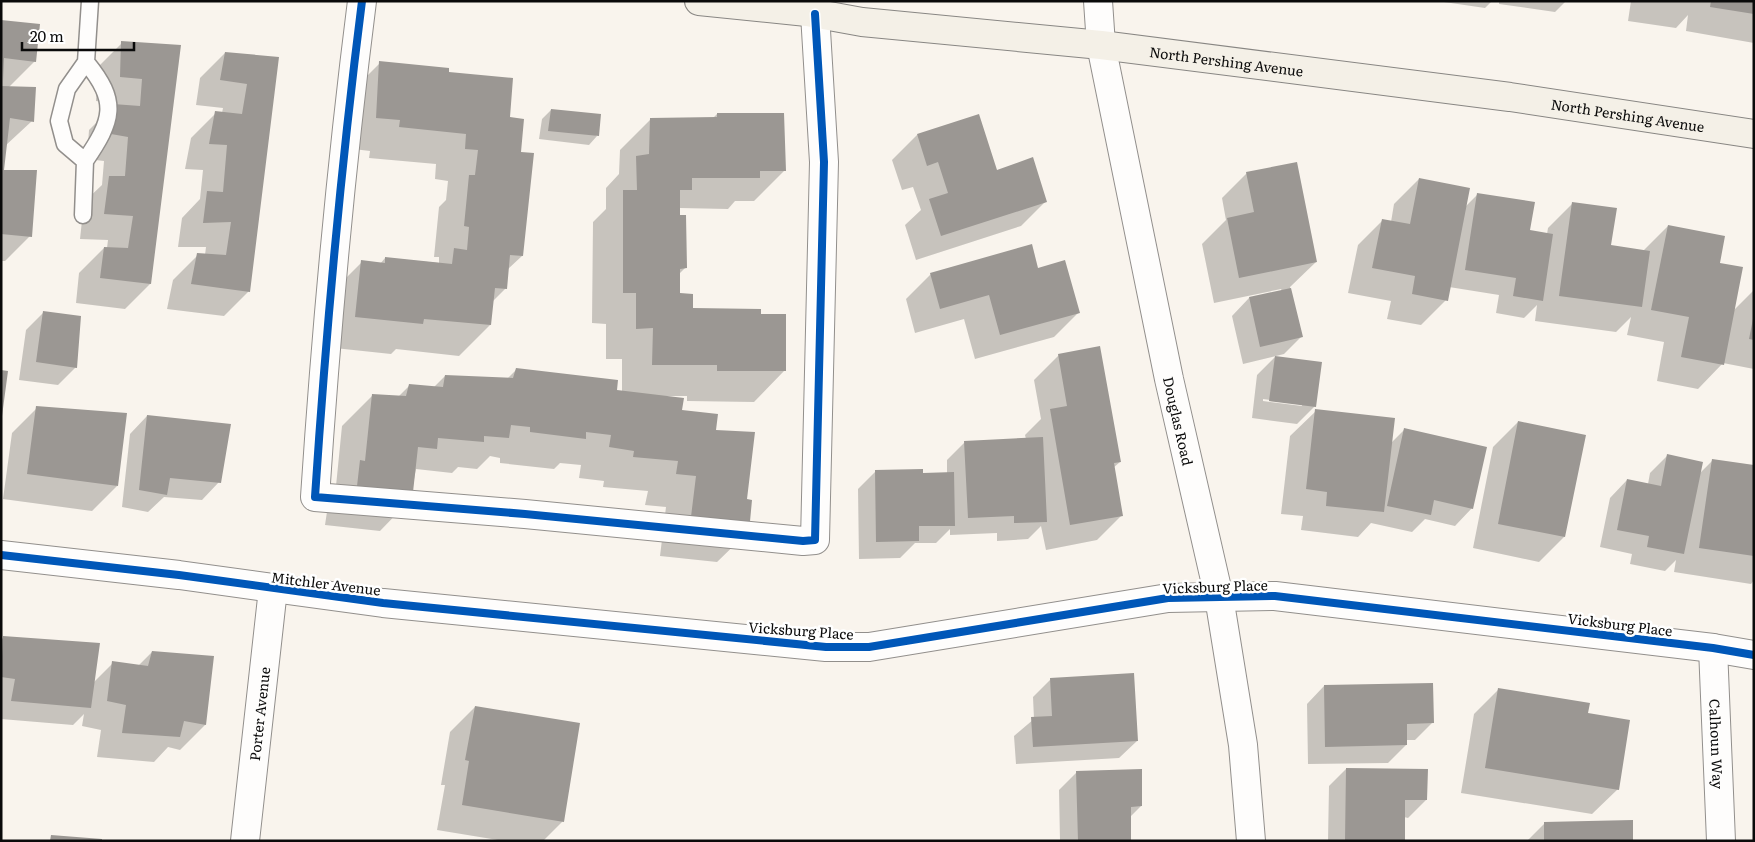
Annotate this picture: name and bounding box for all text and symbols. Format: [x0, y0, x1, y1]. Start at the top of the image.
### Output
scale bar [22, 20, 135, 52]
text: 20 m [30, 24, 64, 47]
street label: North Pershing Avenue [1148, 41, 1305, 81]
street label: North Pershing Avenue [1550, 93, 1706, 136]
street label: Douglas Road [1159, 375, 1199, 468]
street label: Mitchler Avenue [270, 566, 382, 600]
street label: Vicksburg Place [1162, 574, 1268, 598]
street label: Vicksburg Place [1566, 608, 1674, 640]
street label: Vicksburg Place [748, 616, 854, 644]
street label: Porter Avenue [244, 666, 274, 762]
street label: Calhoun Way [1705, 698, 1729, 790]

